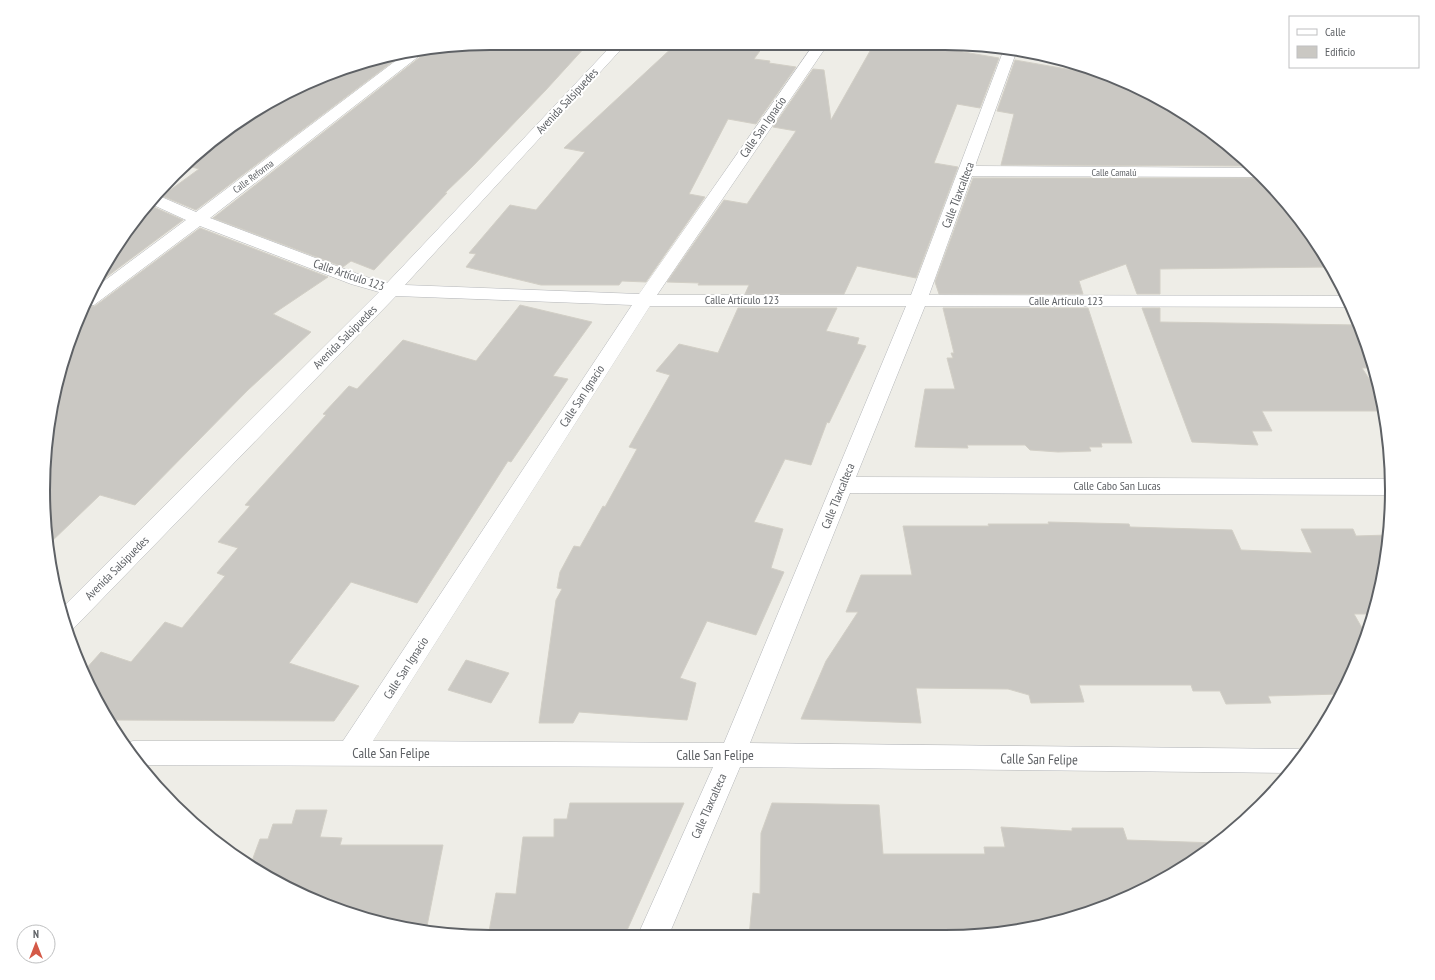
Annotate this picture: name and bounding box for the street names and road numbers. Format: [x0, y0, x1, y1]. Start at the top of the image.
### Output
street label: Avenida Salsipuedes [532, 65, 601, 137]
street label: Calle San Ignacio [736, 93, 789, 160]
street label: Calle Reforma [230, 157, 276, 196]
street label: Calle Tlaxcalteca [938, 159, 977, 230]
street label: Calle Camalú [1092, 166, 1137, 179]
street label: Calle Artículo 123 [312, 255, 387, 294]
street label: Calle Artículo 123 [705, 292, 779, 307]
street label: Calle Artículo 123 [1029, 293, 1103, 308]
street label: Avenida Salsipuedes [310, 302, 380, 372]
street label: Calle San Ignacio [556, 362, 607, 430]
street label: Calle Tlaxcalteca [818, 461, 858, 531]
street label: Calle Cabo San Lucas [1073, 478, 1161, 493]
street label: Avenida Salsipuedes [82, 533, 152, 603]
street label: Calle San Ignacio [380, 634, 431, 702]
street label: Calle San Felipe [352, 744, 430, 762]
street label: Calle San Felipe [676, 746, 754, 764]
street label: Calle San Felipe [1000, 749, 1078, 769]
street label: Calle Tlaxcalteca [688, 771, 730, 841]

